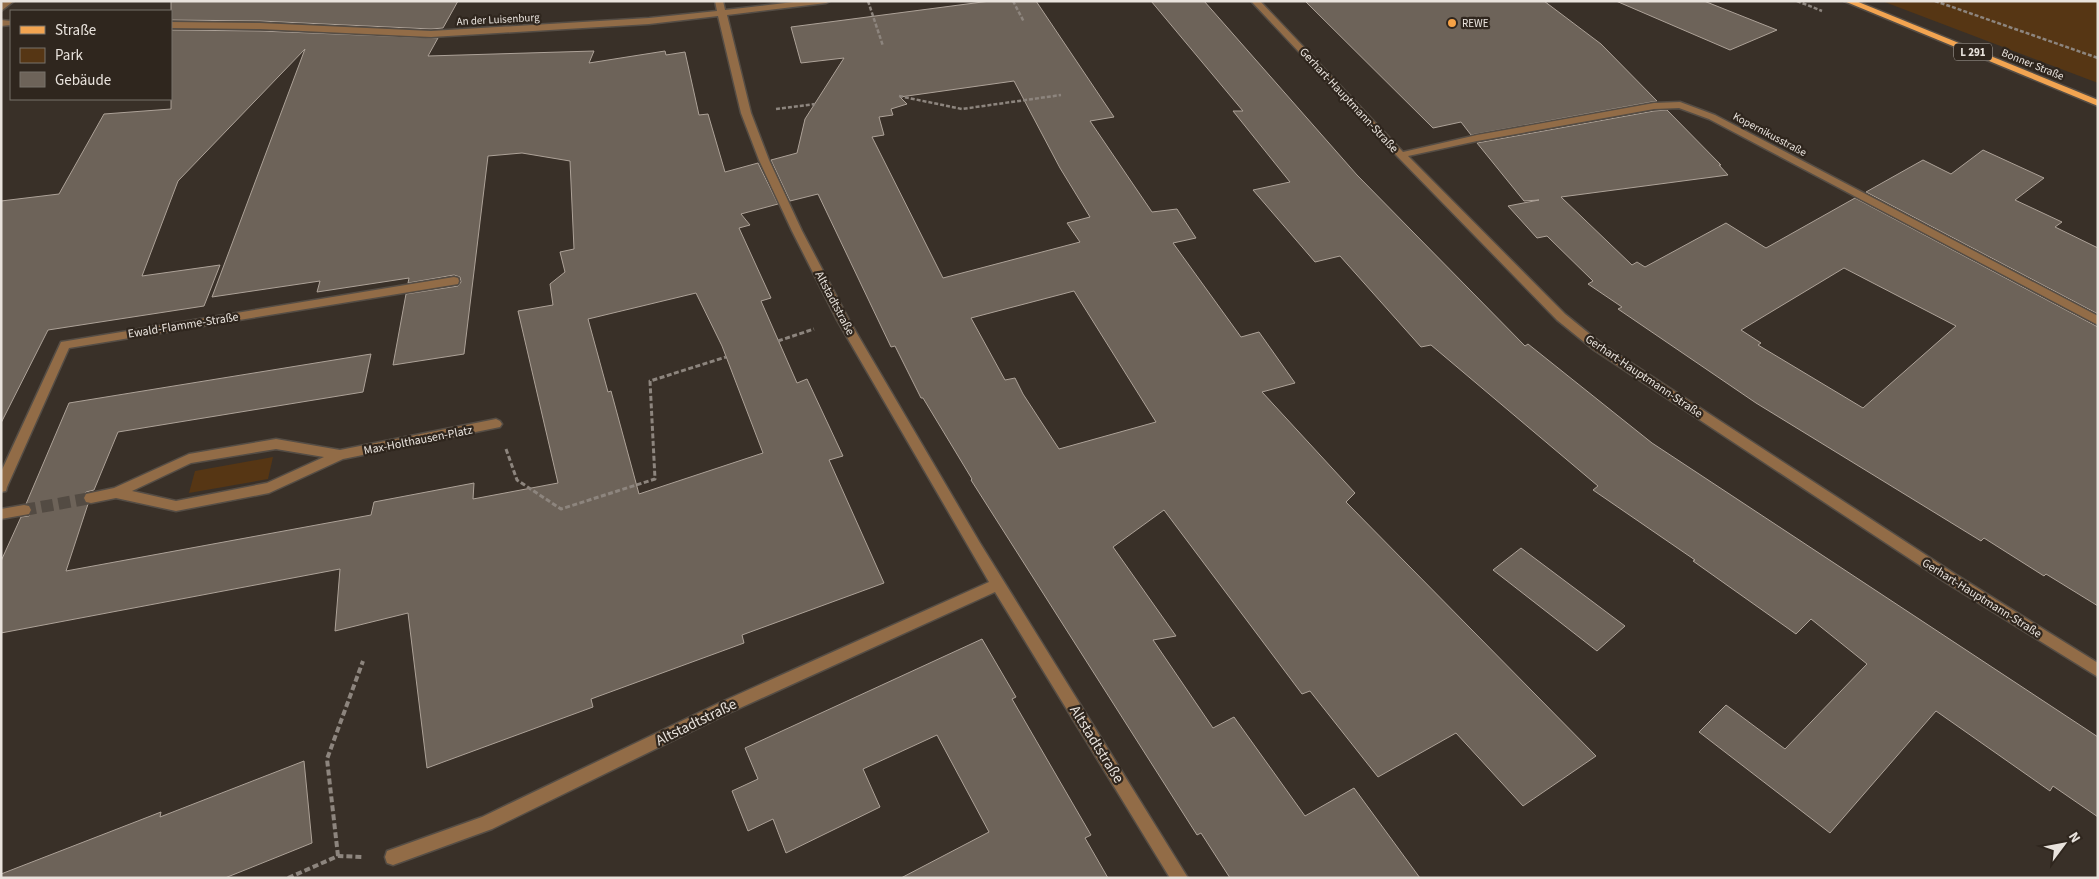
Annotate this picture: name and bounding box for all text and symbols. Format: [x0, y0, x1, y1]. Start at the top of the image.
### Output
legend [10, 10, 172, 100]
street label: An der Luisenburg [456, 10, 540, 29]
place label: REWE [1462, 16, 1489, 31]
marker: REWE [1446, 17, 1458, 29]
text: Straße [55, 20, 96, 41]
street label: Gerhart-Hauptmann-Straße [1295, 44, 1402, 157]
road number: L 291 [1954, 44, 1992, 61]
text: Park [55, 45, 84, 66]
street label: Bonner Straße [1999, 45, 2067, 84]
text: Gebäude [55, 70, 111, 91]
street label: Kopernikusstraße [1730, 109, 1810, 160]
street label: Altstadtstraße [811, 268, 859, 338]
street label: Ewald-Flamme-Straße [127, 308, 240, 343]
street label: Gerhart-Hauptmann-Straße [1582, 331, 1706, 422]
street label: Max-Holthausen-Platz [362, 422, 474, 459]
street label: Gerhart-Hauptmann-Straße [1919, 555, 2045, 642]
street label: Altstadtstraße [652, 694, 740, 751]
street label: Altstadtstraße [1064, 701, 1129, 787]
north arrow [2039, 819, 2089, 869]
text: N [2063, 828, 2085, 847]

